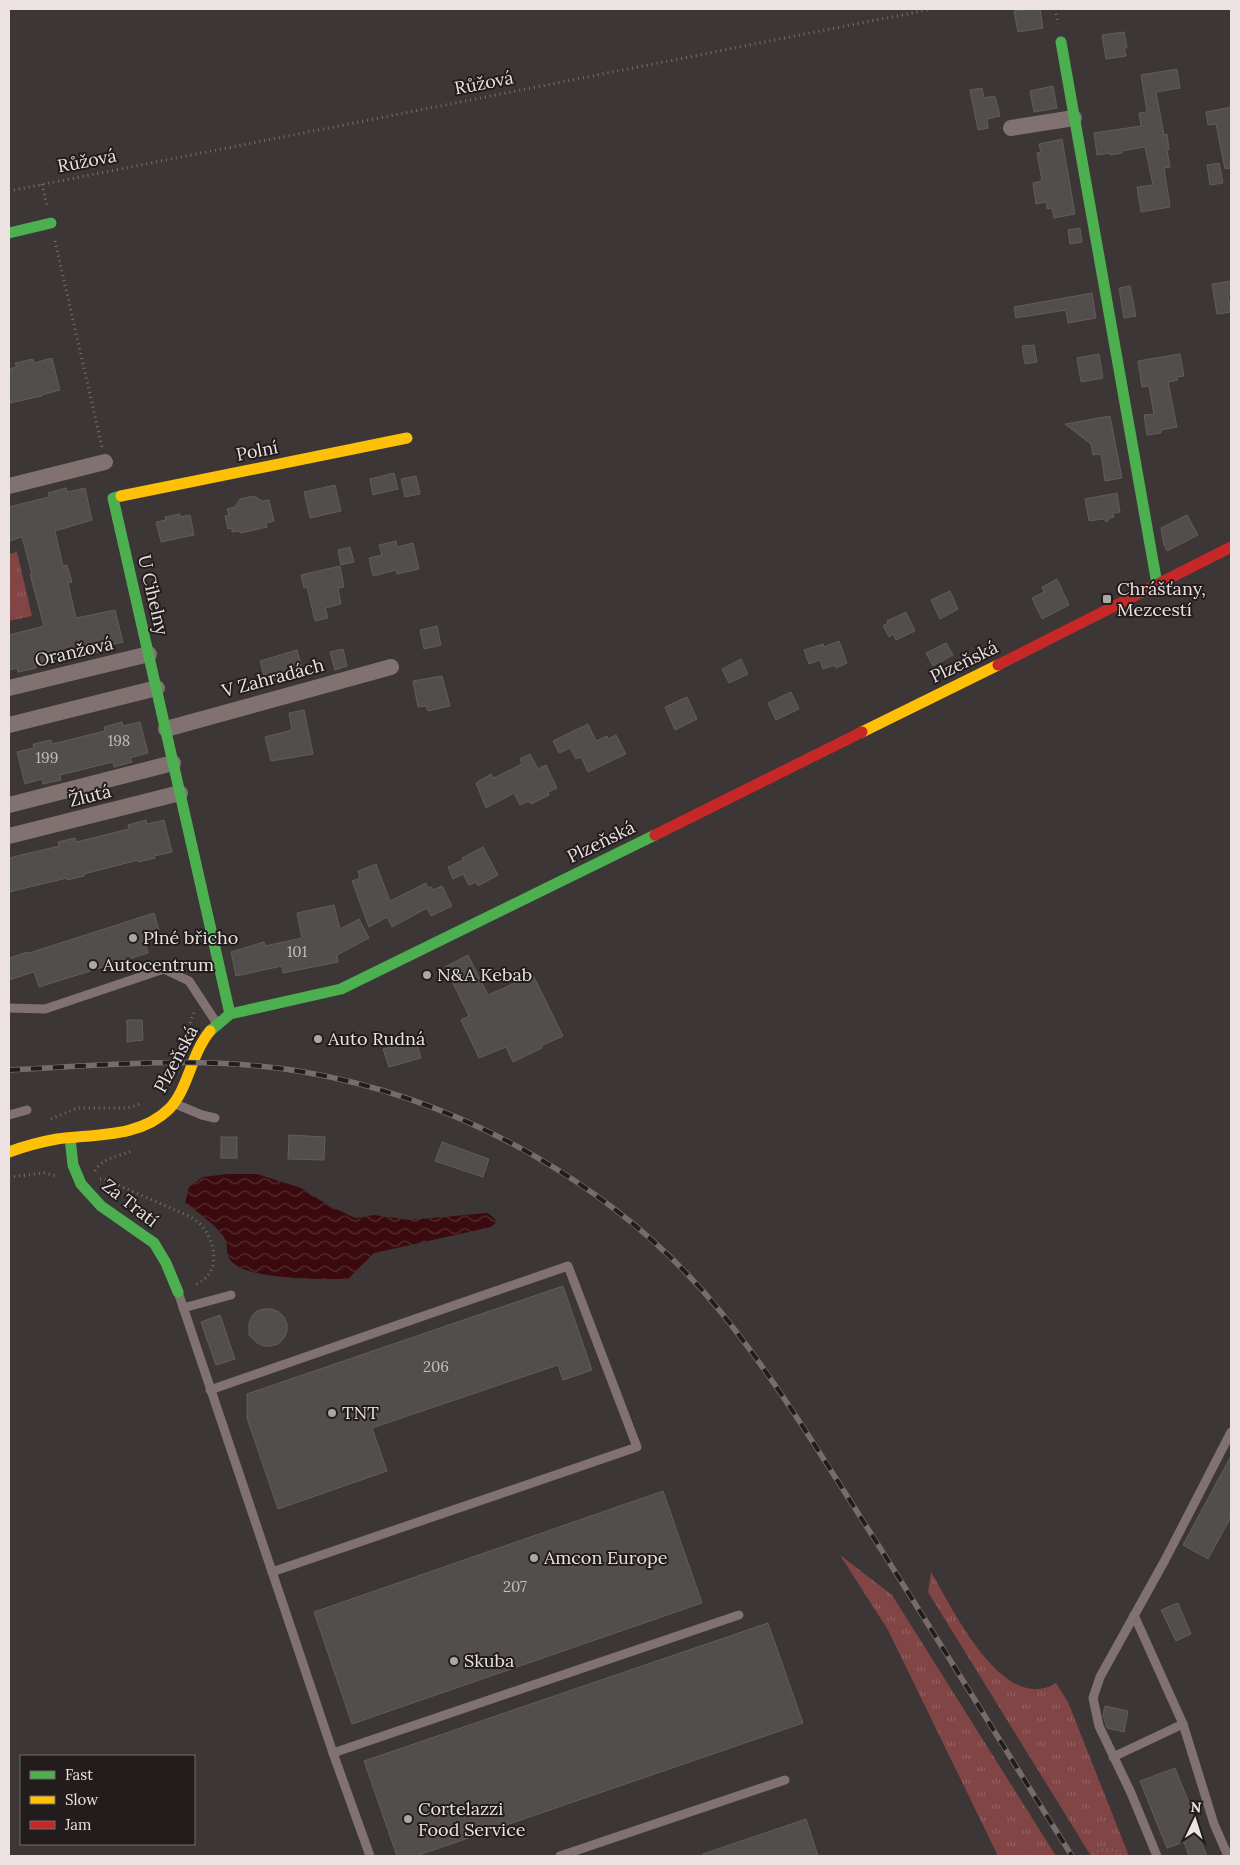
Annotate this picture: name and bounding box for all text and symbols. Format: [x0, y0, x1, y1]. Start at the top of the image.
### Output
street label: Růžová [452, 66, 515, 99]
street label: Růžová [55, 144, 118, 177]
street label: Polní [234, 435, 280, 466]
street label: U Cihelny [133, 553, 174, 638]
place label: Chrášťany, Mezcestí [1117, 577, 1206, 621]
marker: Chrášťany, Mezcestí [1101, 593, 1113, 605]
street label: Oranžová [32, 631, 115, 672]
street label: Plzeňská [926, 635, 1002, 688]
street label: V Zahradách [218, 653, 327, 702]
house number: 198 [108, 731, 130, 750]
house number: 199 [36, 748, 58, 767]
street label: Žlutá [66, 779, 113, 812]
street label: Plzeňská [563, 815, 639, 868]
place label: Plné břicho [143, 926, 238, 949]
marker: Plné břicho [127, 932, 139, 944]
house number: 101 [287, 942, 307, 961]
place label: Autocentrum [102, 953, 214, 976]
marker: Autocentrum [87, 959, 99, 971]
place label: N&A Kebab [437, 963, 532, 986]
marker: N&A Kebab [421, 969, 433, 981]
street label: Plzeňská [148, 1021, 203, 1096]
place label: Auto Rudná [327, 1027, 425, 1050]
marker: Auto Rudná [312, 1033, 324, 1045]
street label: Za Tratí [98, 1174, 163, 1232]
house number: 206 [423, 1357, 449, 1376]
place label: TNT [342, 1401, 379, 1424]
marker: TNT [326, 1407, 338, 1419]
place label: Amcon Europe [543, 1546, 668, 1569]
marker: Amcon Europe [528, 1552, 540, 1564]
house number: 207 [503, 1577, 527, 1596]
place label: Skuba [464, 1649, 514, 1672]
marker: Skuba [448, 1655, 460, 1667]
legend [20, 1755, 195, 1845]
text: Fast [65, 1765, 93, 1784]
text: Slow [65, 1790, 98, 1809]
north arrow [1170, 1795, 1220, 1845]
place label: Cortelazzi Food Service [418, 1797, 526, 1841]
text: N [1190, 1798, 1202, 1816]
marker: Cortelazzi Food Service [402, 1813, 414, 1825]
text: Jam [64, 1815, 92, 1834]

